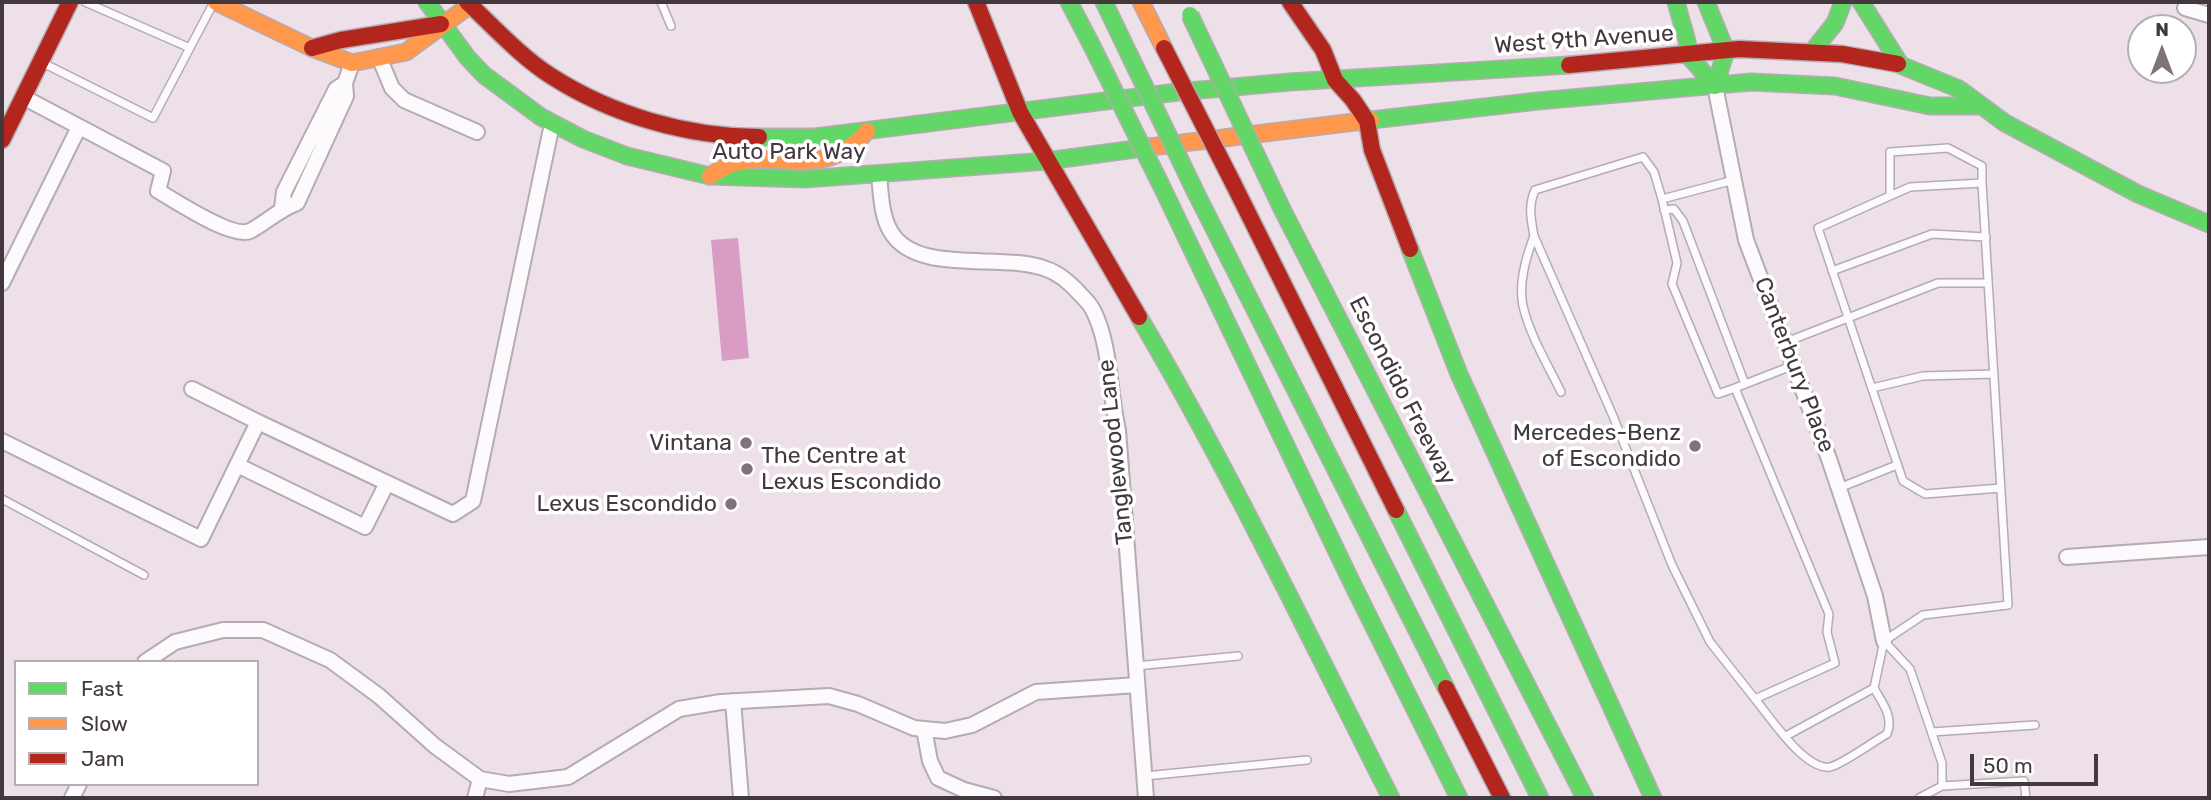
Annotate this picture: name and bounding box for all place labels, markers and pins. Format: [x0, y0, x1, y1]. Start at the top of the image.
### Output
place label: Mercedes-Benz of Escondido [1513, 419, 1681, 473]
place label: Vintana [649, 429, 732, 457]
marker: Vintana [738, 435, 754, 451]
marker: Mercedes-Benz of Escondido [1687, 438, 1703, 454]
place label: The Centre at Lexus Escondido [761, 442, 942, 496]
marker: The Centre at Lexus Escondido [739, 461, 755, 477]
place label: Lexus Escondido [536, 490, 717, 518]
marker: Lexus Escondido [723, 496, 739, 512]

